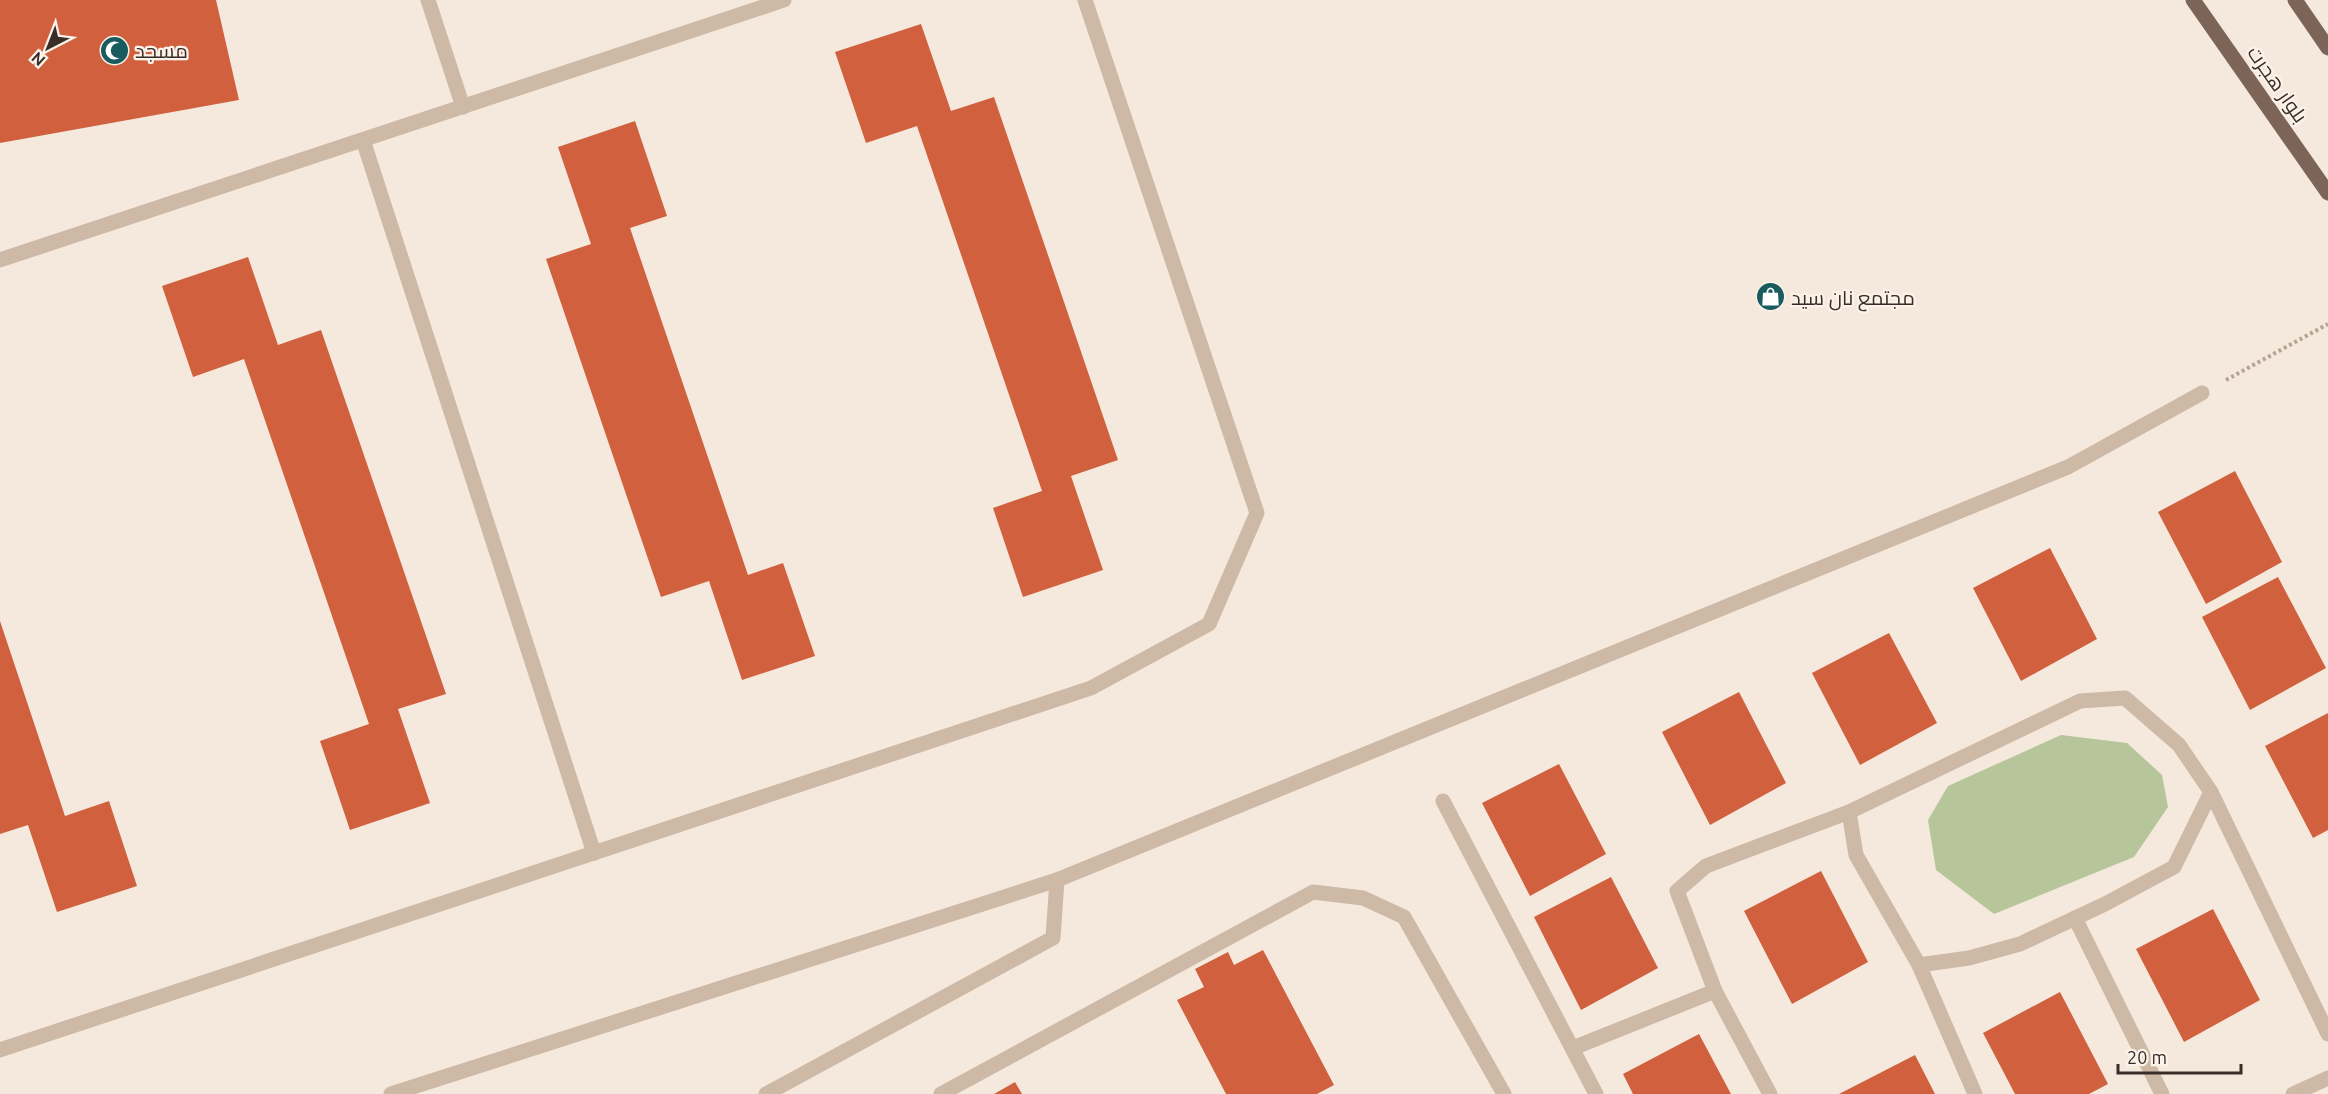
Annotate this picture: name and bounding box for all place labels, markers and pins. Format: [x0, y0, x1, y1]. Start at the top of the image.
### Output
mosque icon: مسجد [98, 34, 130, 66]
place label: مسجد [135, 39, 188, 62]
shop icon: مجتمع نان سید [1754, 281, 1786, 313]
place label: مجتمع نان سید [1791, 286, 1915, 312]

